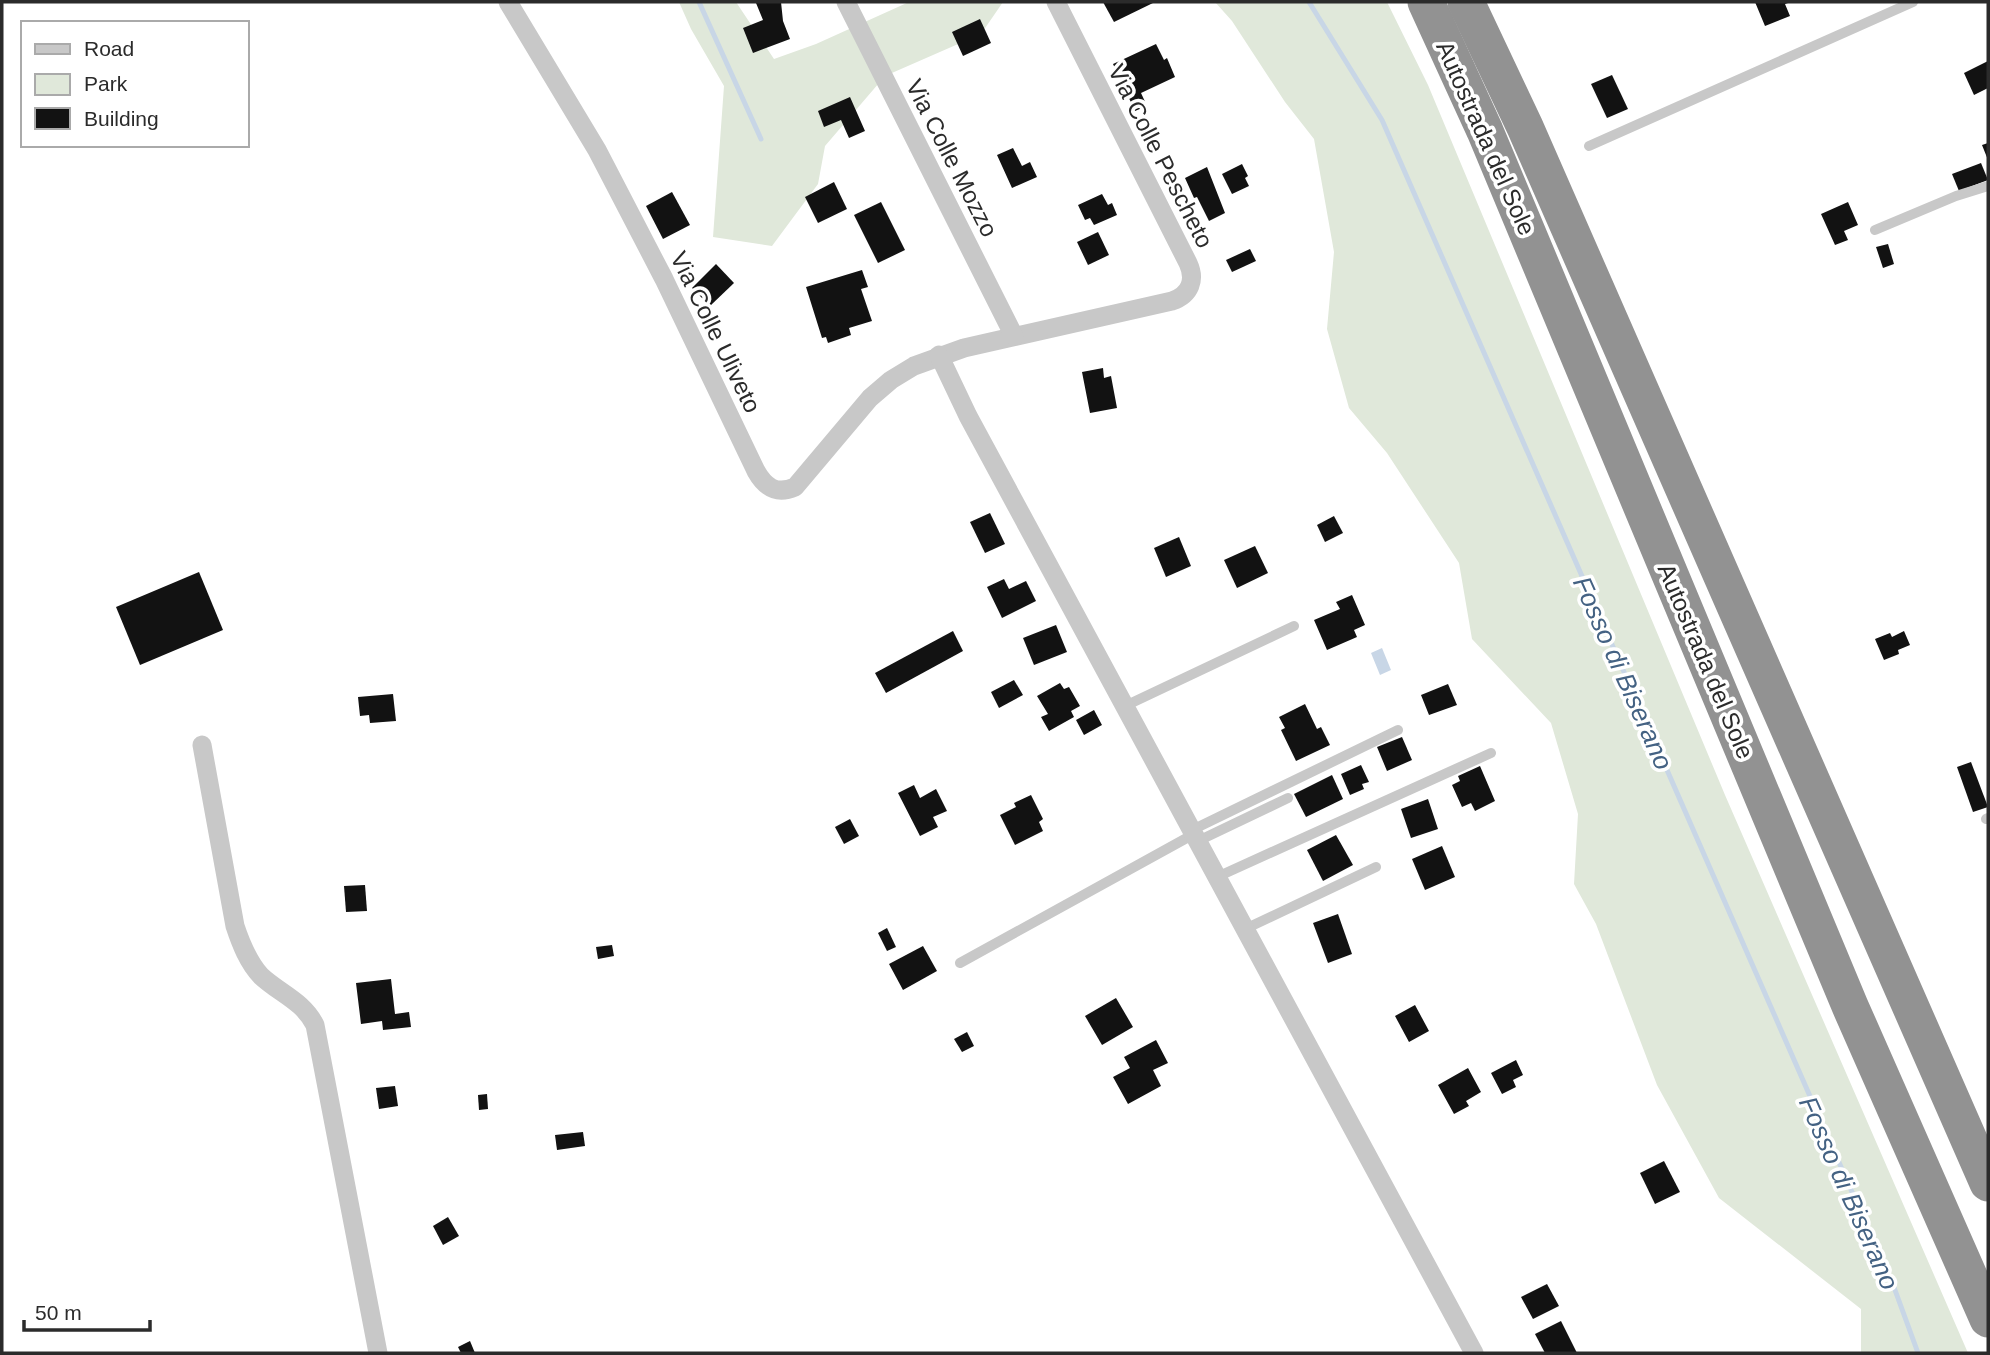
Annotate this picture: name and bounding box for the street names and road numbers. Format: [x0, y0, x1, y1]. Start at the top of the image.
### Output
street label: Autostrada del Sole [1431, 37, 1541, 239]
street label: Via Colle Pescheto [1103, 60, 1219, 252]
street label: Via Colle Mozzo [901, 75, 1003, 241]
street label: Via Colle Uliveto [665, 247, 767, 417]
street label: Autostrada del Sole [1653, 559, 1759, 763]

